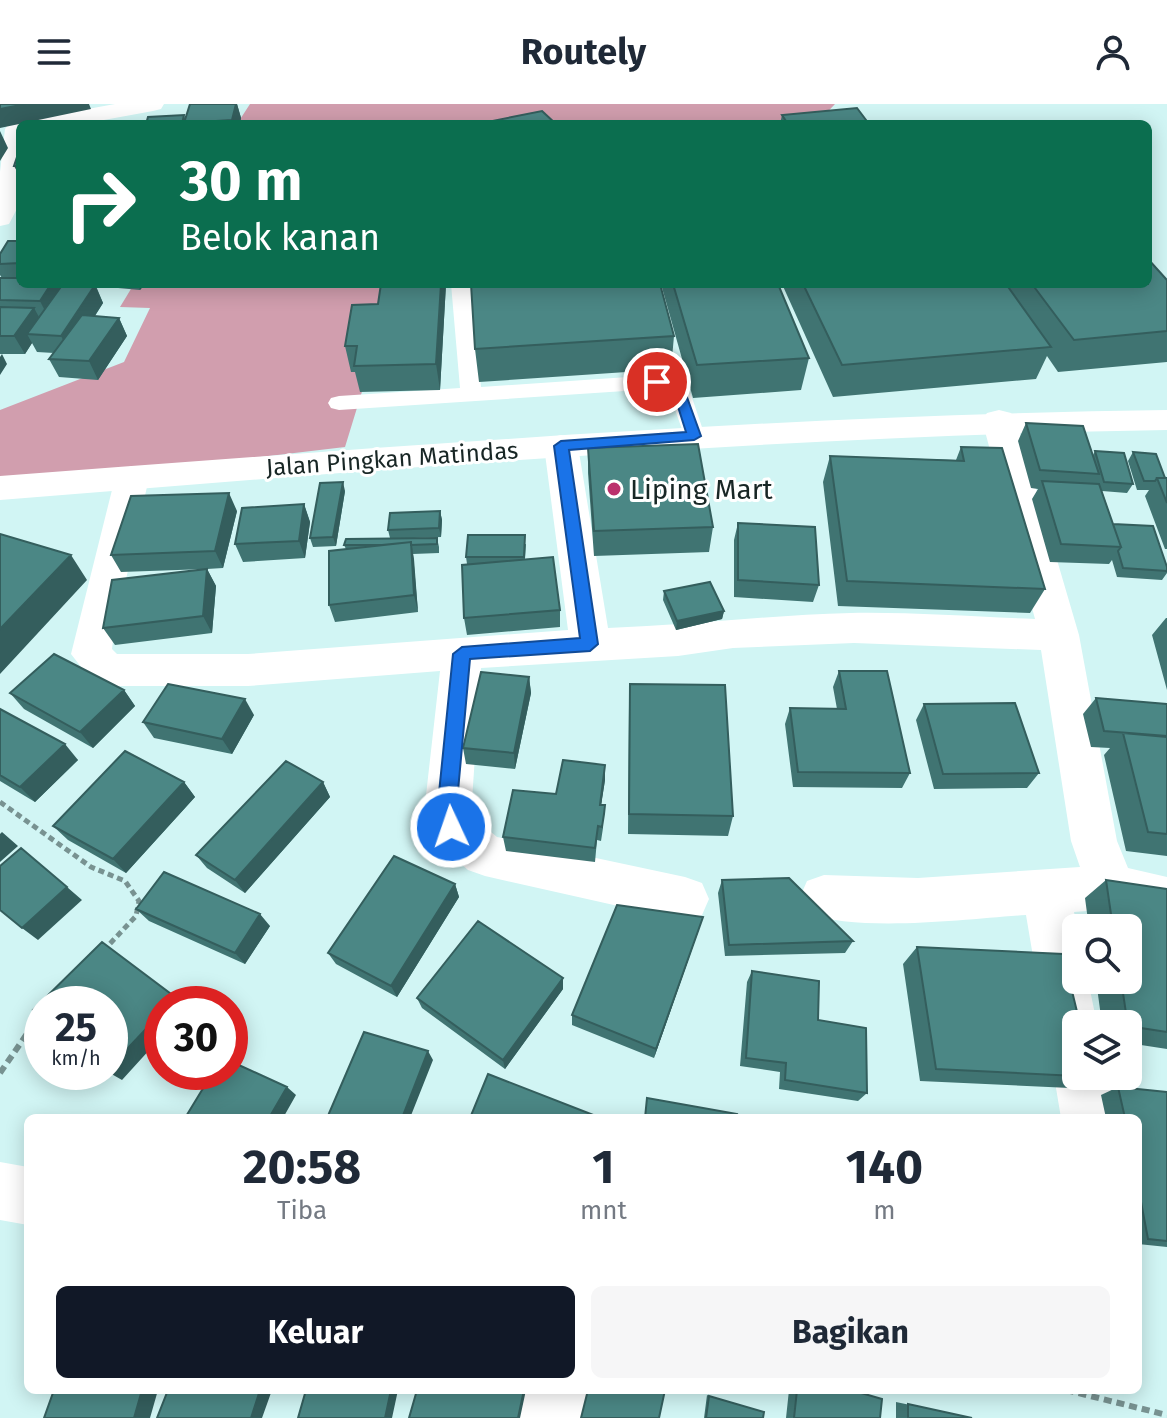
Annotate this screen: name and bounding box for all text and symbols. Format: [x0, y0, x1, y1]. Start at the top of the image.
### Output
icon: menu [32, 30, 76, 74]
text: Routely [521, 30, 646, 74]
icon: person [1091, 30, 1135, 74]
text: 30 m [180, 148, 302, 215]
icon: right [48, 152, 152, 256]
text: Belok kanan [180, 216, 380, 260]
pin [623, 348, 691, 416]
icon: arrive [635, 360, 679, 404]
street label: Jalan Pingkan Matindas [265, 436, 519, 482]
place label: Liping Mart [630, 473, 774, 506]
marker: Liping Mart [605, 480, 623, 498]
position arrow [409, 785, 493, 869]
map controls [1062, 914, 1142, 1090]
button: search [1062, 914, 1142, 994]
speed limit sign: 30 [144, 986, 248, 1090]
text: 25 [55, 1004, 97, 1052]
button: layers [1062, 1010, 1142, 1090]
text: km/h [51, 1046, 101, 1070]
text: 20:58 [243, 1138, 361, 1196]
text: 1 [592, 1138, 615, 1196]
text: 140 [846, 1138, 923, 1196]
text: Tiba [277, 1195, 327, 1226]
text: mnt [580, 1195, 627, 1226]
text: m [873, 1195, 896, 1226]
button: Keluar [56, 1286, 575, 1378]
button: Bagikan [591, 1286, 1110, 1378]

